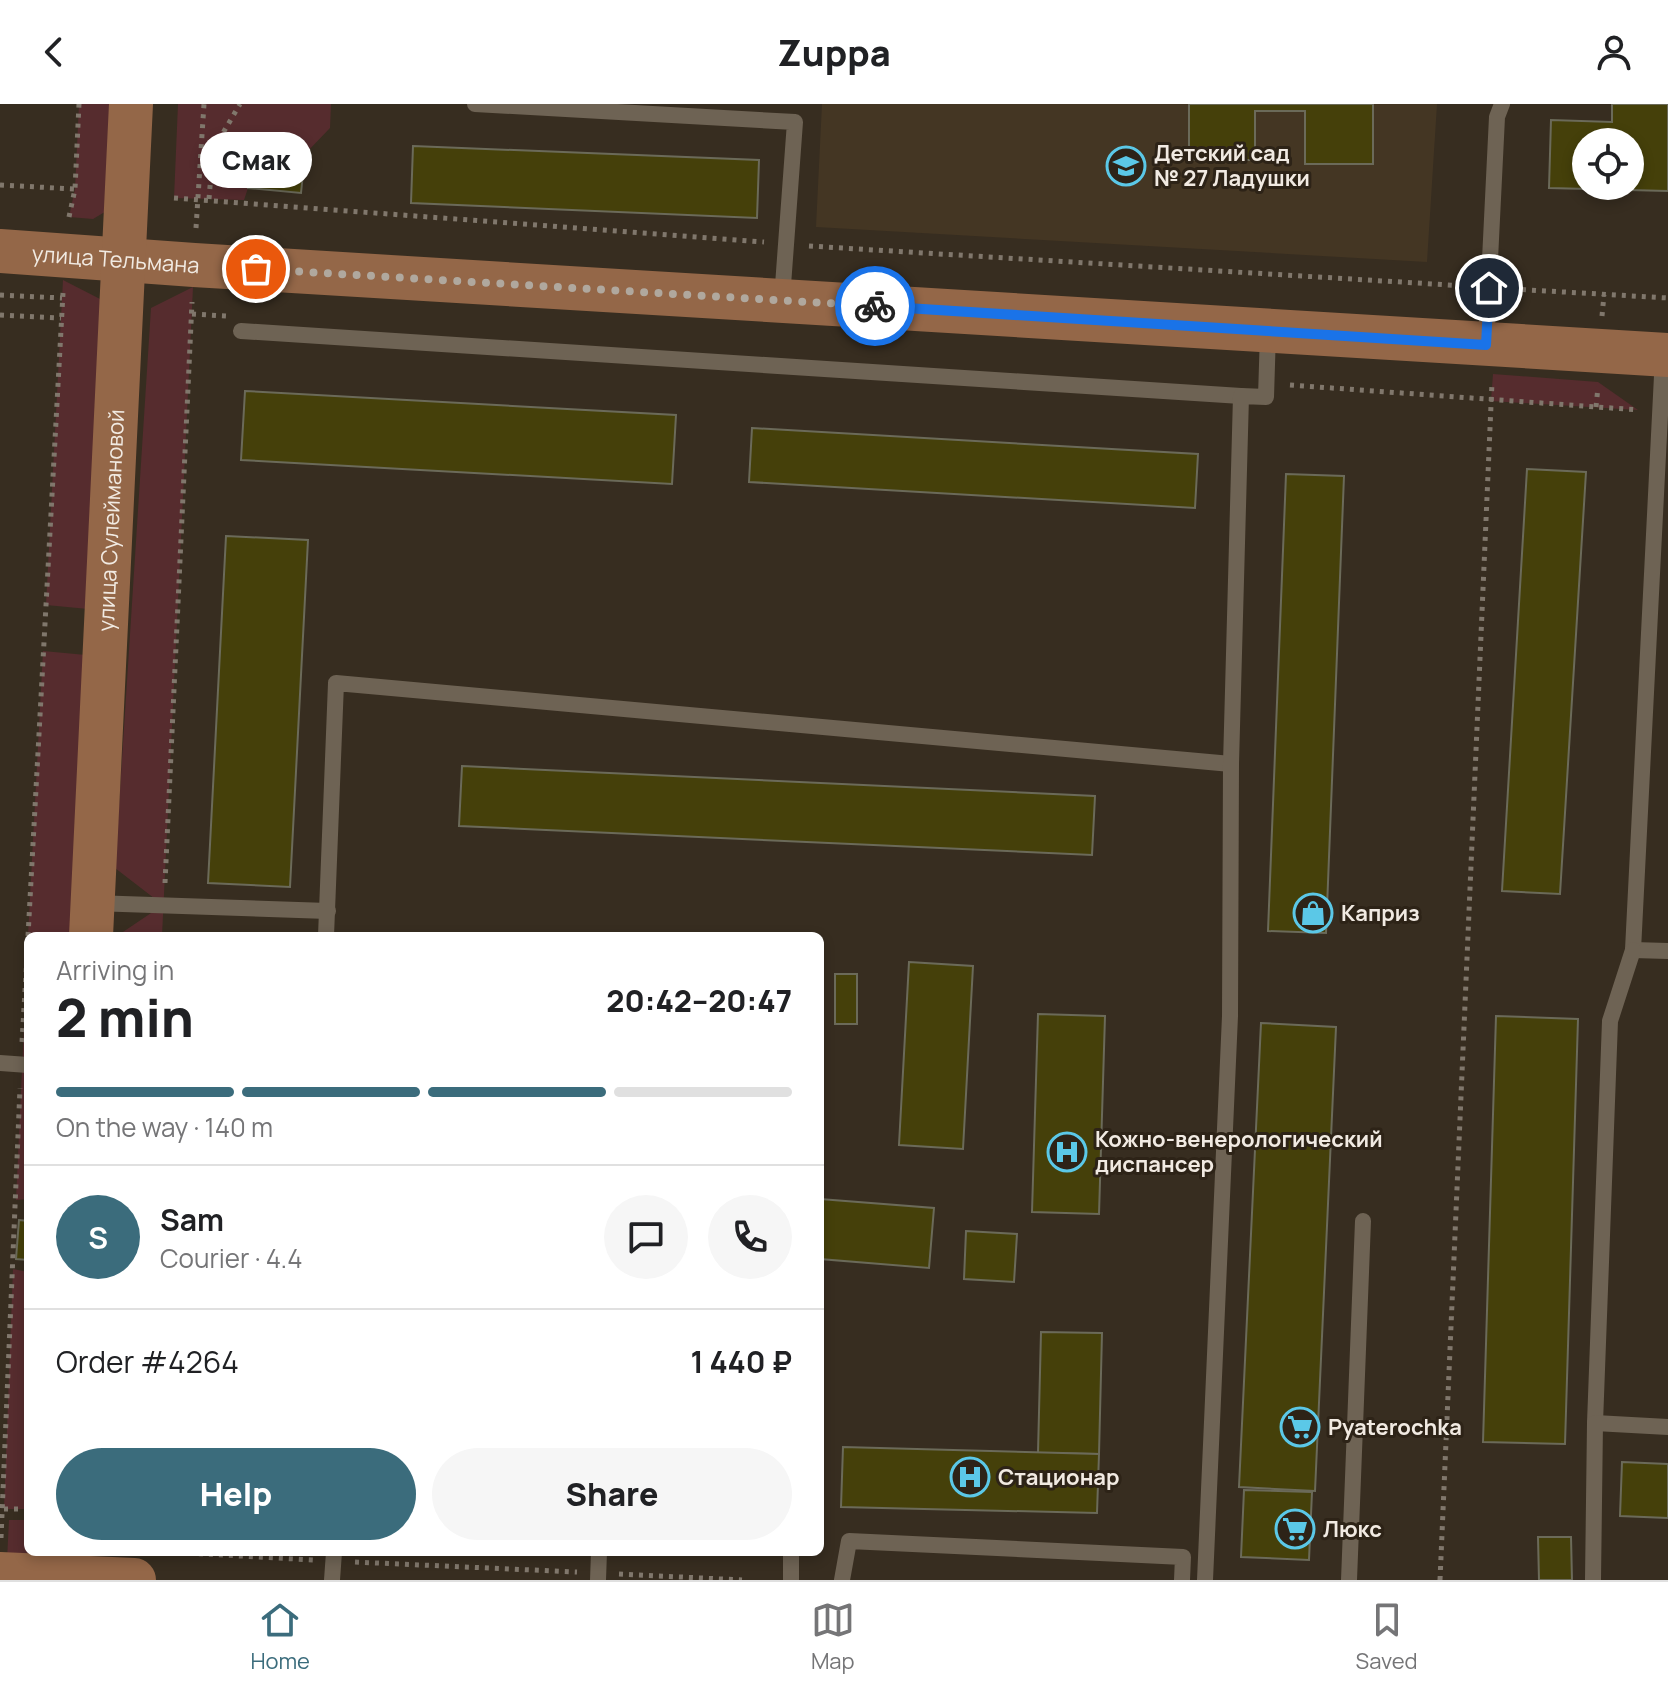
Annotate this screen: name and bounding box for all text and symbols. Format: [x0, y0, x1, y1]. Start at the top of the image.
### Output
text: Zuppa [777, 28, 891, 77]
icon: back [32, 30, 76, 74]
icon: person [1592, 30, 1636, 74]
map controls [1572, 128, 1644, 200]
button: locate [1572, 128, 1644, 200]
callout: Смак [200, 133, 312, 189]
place label: Детский сад № 27 Ладушки [1154, 138, 1310, 193]
text: Смак [222, 142, 290, 178]
school or university icon: Детский сад № 27 Ладушки [1105, 145, 1147, 187]
pin [222, 235, 290, 303]
street label: улица Тельмана [31, 238, 201, 280]
icon: bag [234, 247, 278, 291]
pin [1455, 254, 1523, 322]
courier [835, 266, 915, 346]
icon: home [1467, 266, 1511, 310]
icon: bike [853, 284, 897, 328]
street label: улица Сулеймановой [91, 409, 131, 632]
shop icon: Каприз [1292, 892, 1334, 934]
place label: Каприз [1341, 898, 1420, 928]
text: Arriving in [56, 952, 174, 988]
text: 20:42–20:47 [606, 980, 792, 1021]
text: 2 min [56, 982, 194, 1053]
text: On the way · 140 m [56, 1109, 273, 1145]
place label: Кожно-венерологический диспансер [1095, 1124, 1383, 1179]
hospital icon: Кожно-венерологический диспансер [1046, 1131, 1088, 1173]
button: chat [604, 1195, 688, 1279]
button: phone [708, 1195, 792, 1279]
text: Sam [160, 1199, 224, 1240]
text: S [88, 1217, 108, 1258]
text: Courier · 4.4 [160, 1240, 302, 1276]
text: Order #4264 [56, 1341, 239, 1382]
text: 1 440 ₽ [690, 1341, 792, 1382]
supermarket icon: Pyaterochka [1279, 1406, 1321, 1448]
place label: Pyaterochka [1328, 1412, 1462, 1442]
button: Help [56, 1448, 416, 1540]
button: Share [432, 1448, 792, 1540]
hospital icon: Стационар [949, 1456, 991, 1498]
place label: Стационар [998, 1462, 1120, 1492]
supermarket icon: Люкс [1274, 1508, 1316, 1550]
place label: Люкс [1323, 1514, 1382, 1544]
tab: Home [250, 1598, 310, 1676]
tab: Map [811, 1598, 855, 1676]
tab: Saved [1356, 1598, 1418, 1676]

